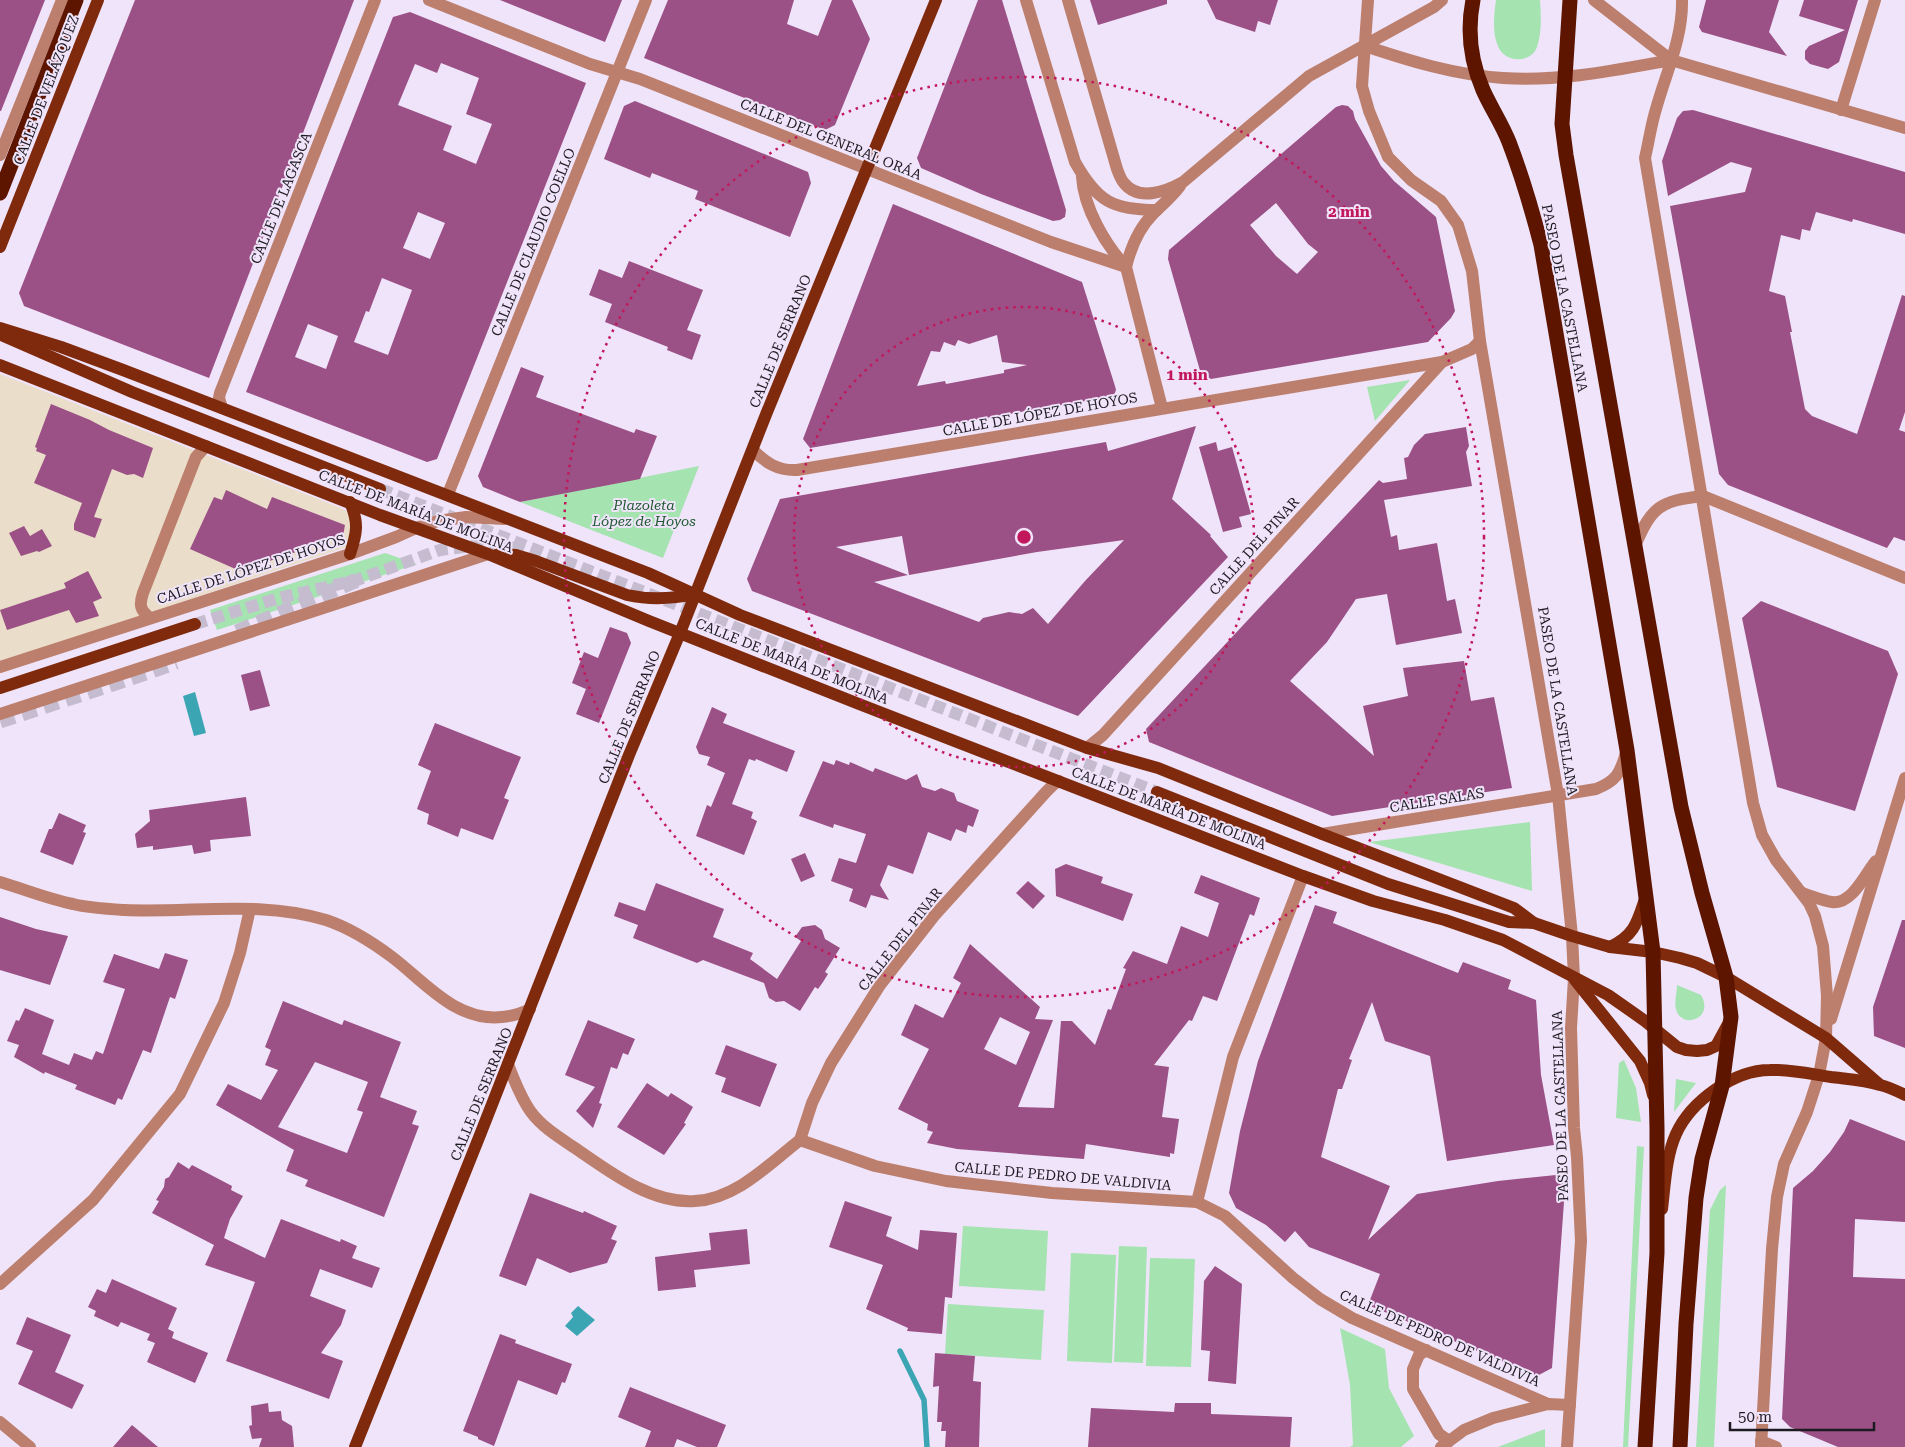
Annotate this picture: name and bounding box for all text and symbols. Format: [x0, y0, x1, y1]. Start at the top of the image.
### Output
street label: CALLE DE VELÁZQUEZ [10, 13, 82, 167]
street label: CALLE DEL GENERAL ORÁA [738, 95, 924, 183]
street label: CALLE DE LAGASCA [247, 130, 315, 266]
street label: CALLE DE CLAUDIO COELLO [488, 146, 578, 338]
text: 2 min [1328, 203, 1370, 221]
street label: PASEO DE LA CASTELLANA [1539, 203, 1591, 394]
street label: CALLE DE SERRANO [746, 272, 814, 410]
text: 1 min [1166, 366, 1208, 384]
street label: CALLE DE LÓPEZ DE HOYOS [941, 389, 1139, 439]
street label: CALLE DE MARÍA DE MOLINA [317, 466, 516, 556]
street label: CALLE DEL PINAR [1206, 493, 1302, 598]
park label: Plazoleta López de Hoyos [591, 497, 696, 529]
centre of rings [1015, 528, 1033, 546]
street label: CALLE DE LÓPEZ DE HOYOS [155, 531, 348, 607]
street label: PASEO DE LA CASTELLANA [1535, 605, 1581, 797]
street label: CALLE DE MARÍA DE MOLINA [693, 615, 891, 707]
street label: CALLE DE SERRANO [595, 648, 663, 786]
street label: CALLE DE MARÍA DE MOLINA [1070, 763, 1269, 853]
street label: CALLE SALAS [1389, 785, 1486, 815]
street label: CALLE DEL PINAR [855, 884, 945, 994]
street label: PASEO DE LA CASTELLANA [1549, 1010, 1571, 1202]
street label: CALLE DE SERRANO [447, 1025, 515, 1163]
street label: CALLE DE PEDRO DE VALDIVIA [954, 1159, 1172, 1193]
street label: CALLE DE PEDRO DE VALDIVIA [1337, 1286, 1543, 1390]
scale bar [1730, 1400, 1874, 1432]
text: 50 m [1738, 1408, 1773, 1426]

